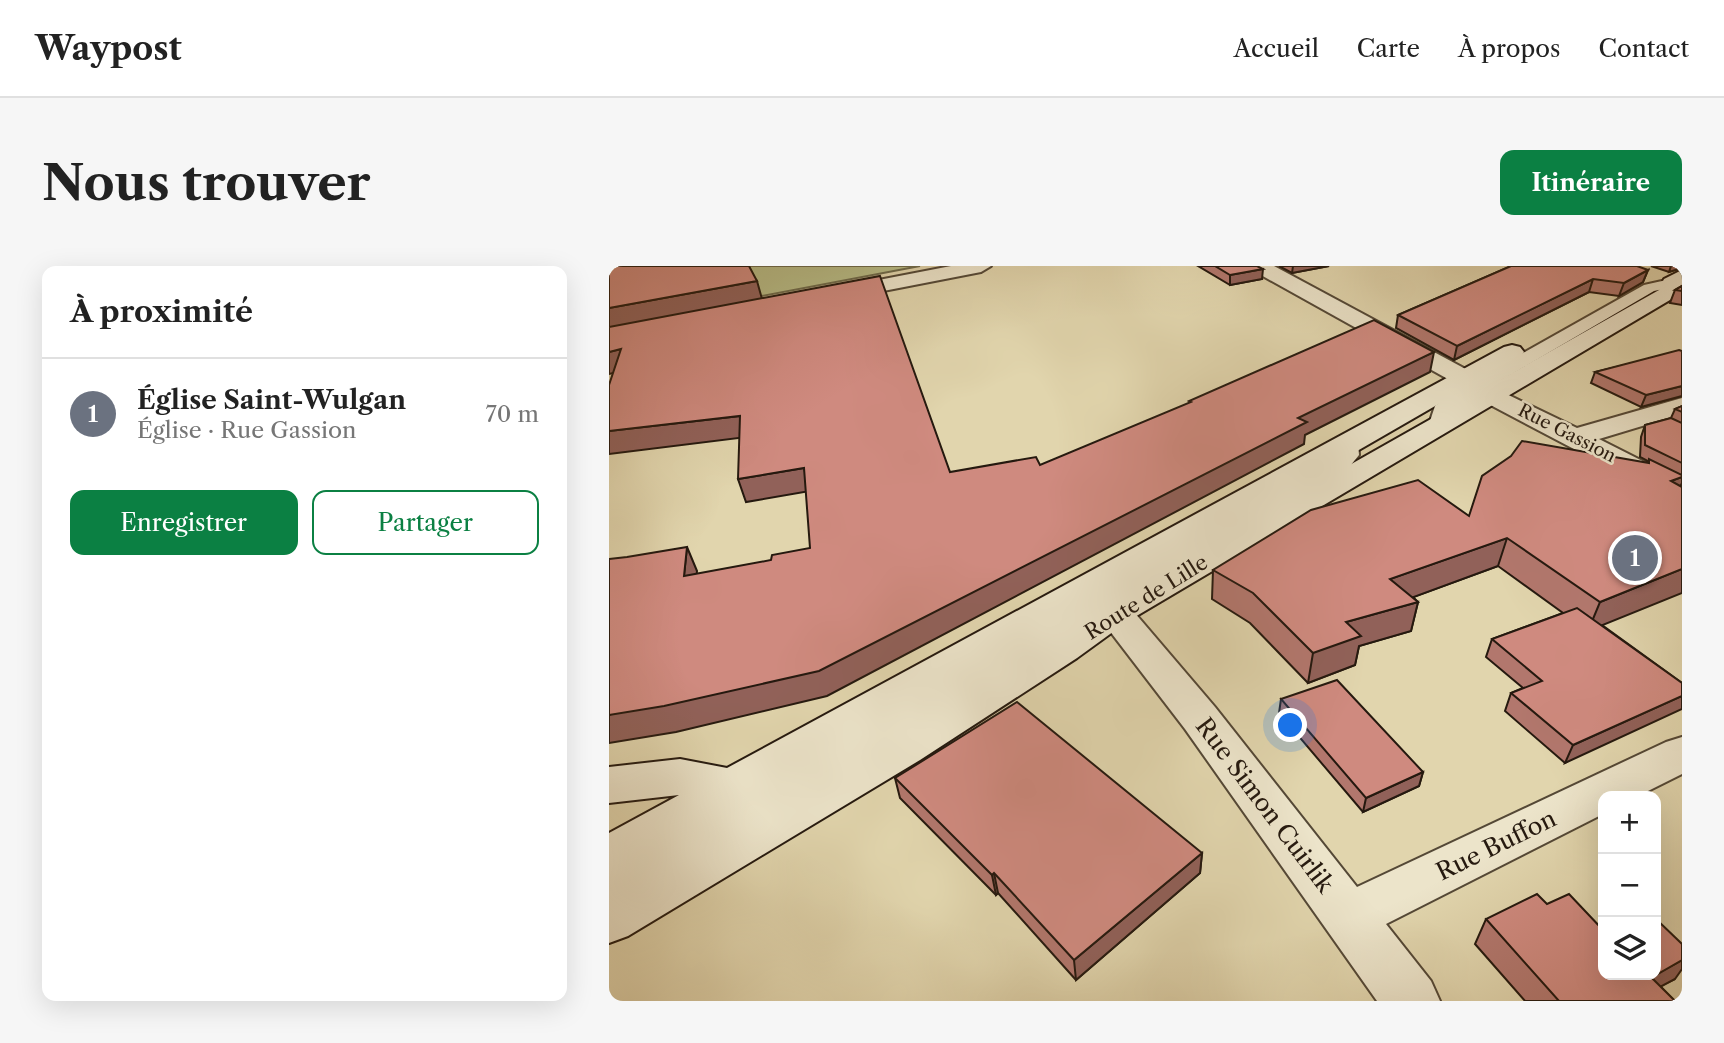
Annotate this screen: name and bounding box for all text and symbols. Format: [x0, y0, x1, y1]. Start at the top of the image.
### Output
text: Waypost [35, 28, 182, 69]
text: Accueil [1234, 34, 1319, 63]
text: Carte [1357, 34, 1420, 63]
text: À propos [1458, 34, 1561, 63]
text: Contact [1599, 34, 1689, 63]
button: Itinéraire [1500, 150, 1682, 215]
text: Nous trouver [42, 152, 370, 213]
text: À proximité [70, 293, 253, 330]
text: Église Saint-Wulgan [137, 384, 406, 416]
street label: Rue Gassion [1515, 399, 1619, 467]
text: 1 [88, 400, 98, 428]
text: 70 m [486, 400, 539, 428]
text: Église · Rue Gassion [137, 416, 356, 444]
button: Enregistrer [70, 490, 298, 555]
button: Partager [312, 490, 539, 555]
pin: 1 [1612, 532, 1658, 584]
street label: Route de Lille [1080, 549, 1212, 645]
your location [1273, 708, 1307, 742]
street label: Rue Simon Cuirlik [1190, 712, 1341, 899]
map controls [1598, 791, 1661, 980]
button: + [1598, 791, 1661, 854]
street label: Rue Buffon [1431, 804, 1561, 886]
button: − [1598, 854, 1661, 917]
button: layers [1598, 917, 1661, 980]

